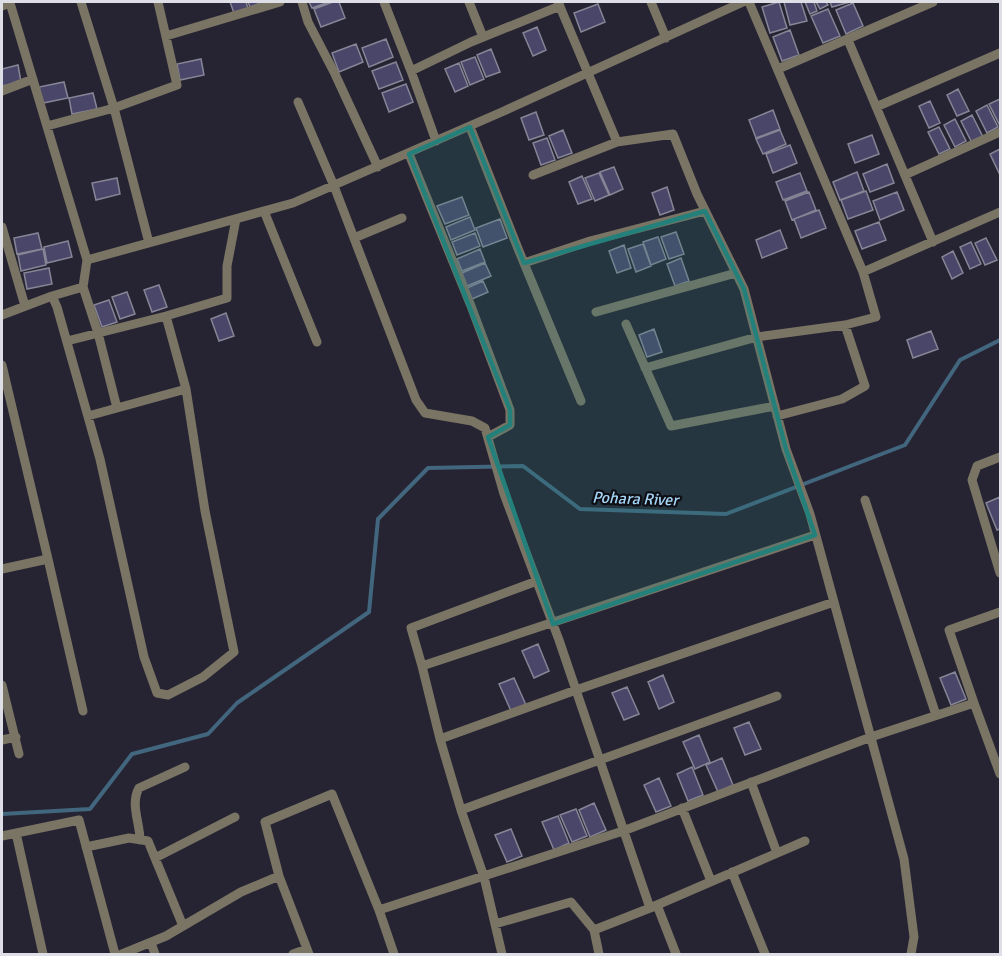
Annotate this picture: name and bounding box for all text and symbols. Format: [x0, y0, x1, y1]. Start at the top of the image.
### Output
water label: Pohara River [592, 488, 680, 511]

